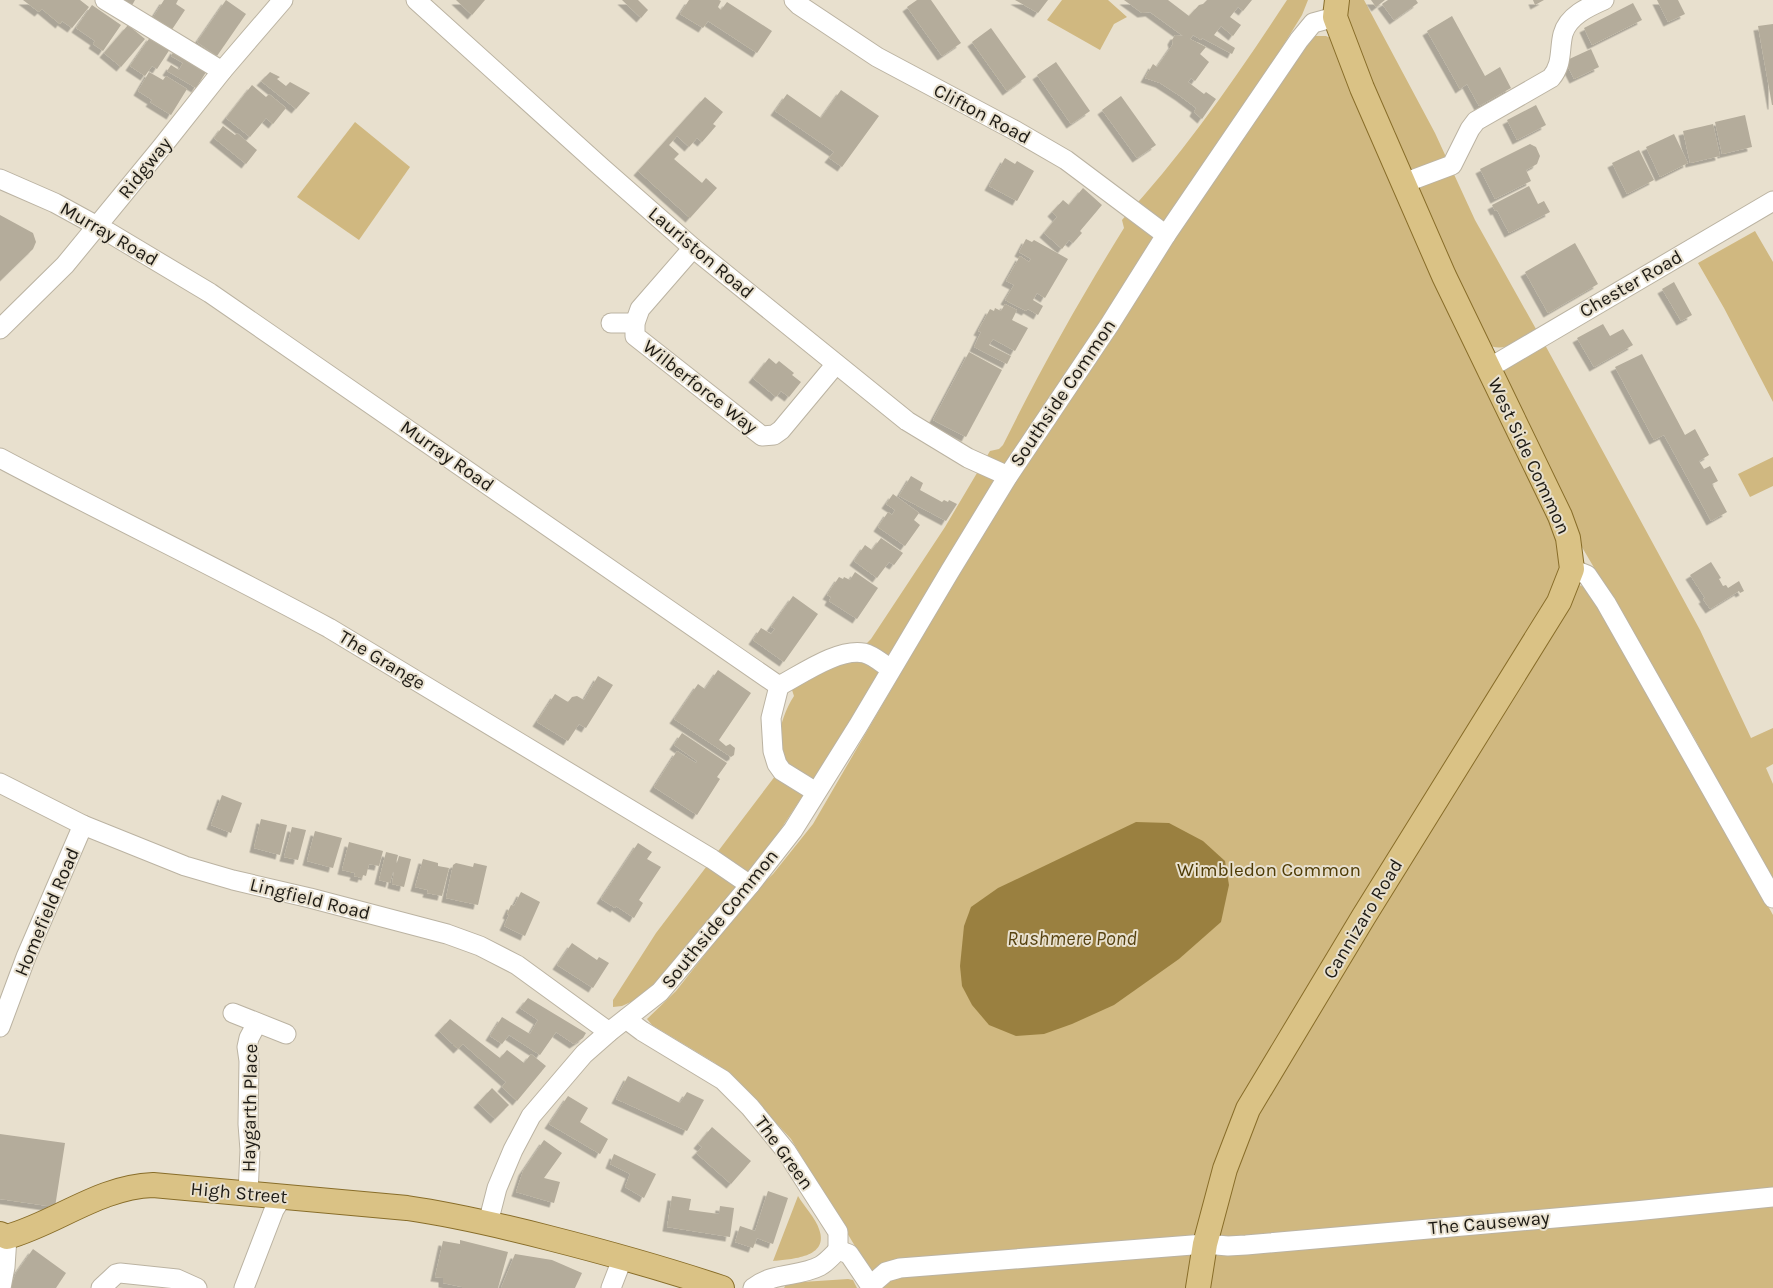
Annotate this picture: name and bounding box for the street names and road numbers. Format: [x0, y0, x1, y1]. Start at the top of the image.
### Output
street label: Clifton Road [930, 79, 1034, 149]
street label: Ridgway [114, 133, 176, 203]
street label: Murray Road [56, 197, 162, 271]
street label: Lauriston Road [644, 203, 758, 303]
street label: Chester Road [1576, 246, 1686, 322]
street label: Southside Common [1006, 315, 1120, 471]
street label: Wilberforce Way [638, 335, 762, 439]
street label: West Side Common [1483, 374, 1575, 538]
street label: Murray Road [396, 416, 498, 496]
street label: The Grange [335, 626, 429, 694]
street label: Homefield Road [10, 844, 84, 980]
street label: Southside Common [657, 845, 783, 993]
street label: Cannizaro Road [1319, 855, 1407, 983]
street label: Lingfield Road [247, 873, 373, 925]
street label: Haygarth Place [238, 1043, 262, 1173]
street label: The Green [750, 1112, 818, 1194]
street label: High Street [190, 1178, 288, 1208]
street label: The Causeway [1427, 1207, 1551, 1239]

